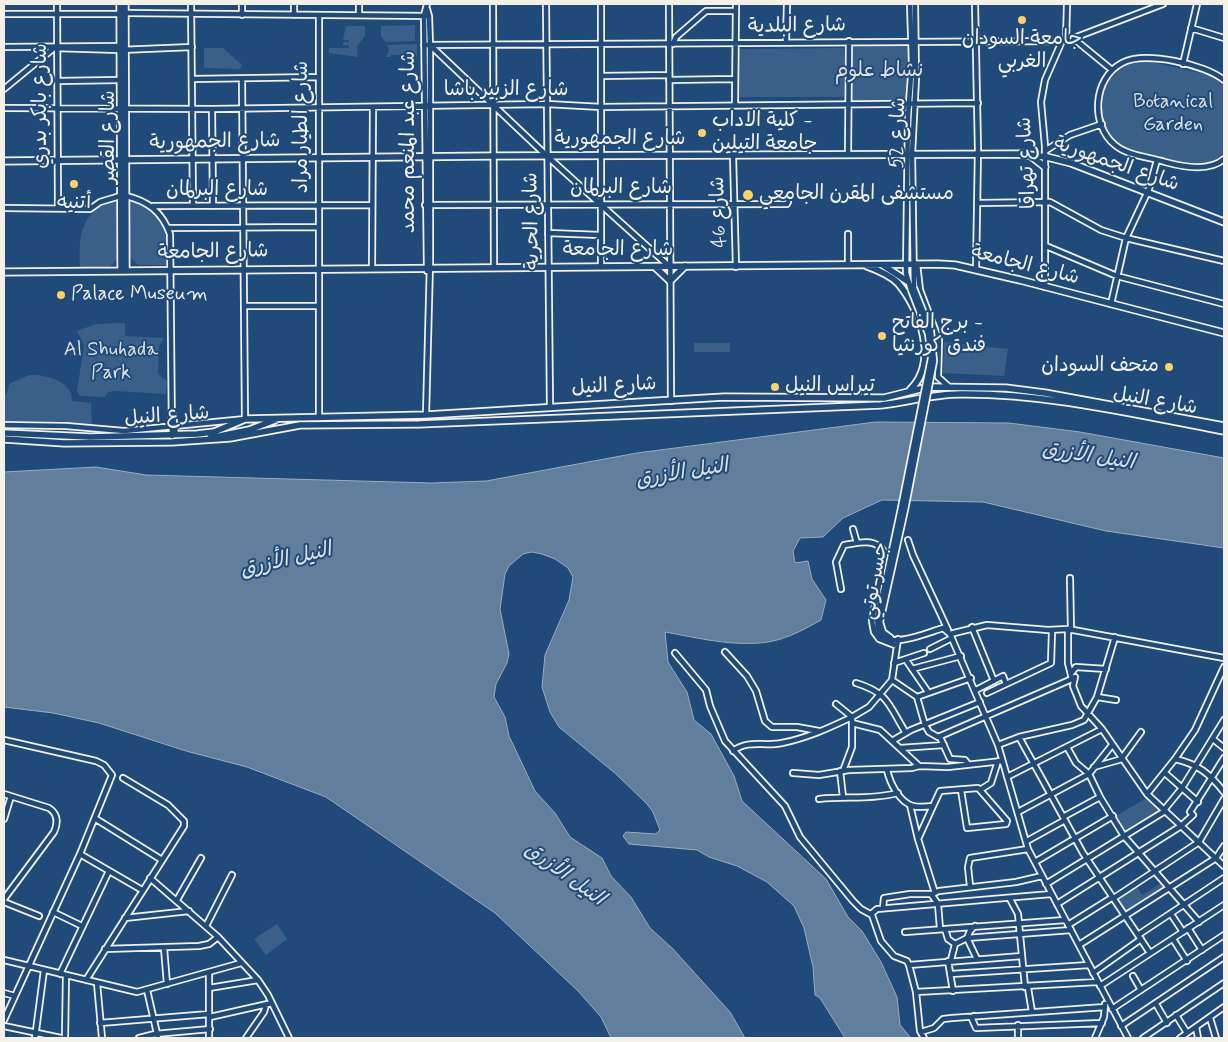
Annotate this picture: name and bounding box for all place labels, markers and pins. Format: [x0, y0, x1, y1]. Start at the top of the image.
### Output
marker: جامعة السودان الغربي [1016, 14, 1028, 26]
place label: جامعة السودان الغربي [962, 28, 1082, 75]
place label: كلية الاداب - جامعة التيلين [712, 110, 818, 157]
marker: كلية الاداب - جامعة التيلين [696, 127, 708, 139]
marker: أتنيه [68, 178, 80, 190]
place label: مستشفى المقرن الجامعي [759, 183, 954, 207]
marker: مستشفى المقرن الجامعي [741, 188, 755, 202]
place label: أتنيه [57, 192, 91, 216]
place label: Palace Museum [71, 283, 208, 307]
marker: Palace Museum [55, 289, 67, 301]
place label: برج الفاتح - فندق كورنثيا [892, 312, 986, 359]
marker: برج الفاتح - فندق كورنثيا [876, 330, 888, 342]
place label: متحف السودان [1041, 355, 1159, 379]
marker: متحف السودان [1163, 361, 1175, 373]
place label: تيراس النيل [785, 375, 875, 399]
marker: تيراس النيل [769, 381, 781, 393]

